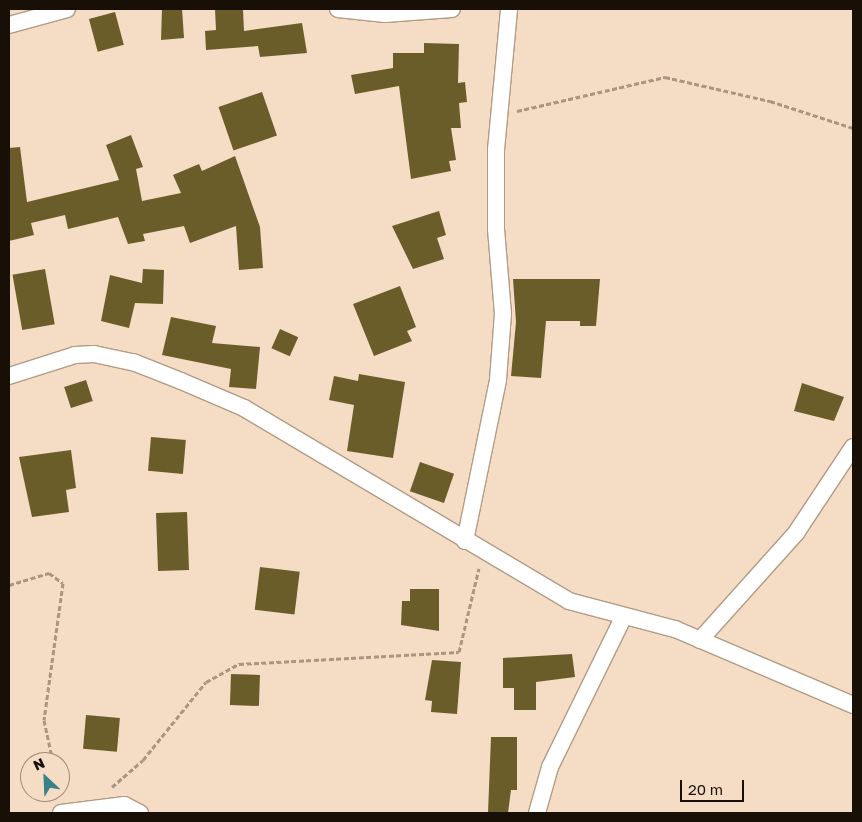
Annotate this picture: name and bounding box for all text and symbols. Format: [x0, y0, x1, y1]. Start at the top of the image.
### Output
north arrow [20, 752, 70, 802]
text: N [30, 754, 47, 774]
scale bar [682, 770, 746, 802]
text: 20 m [688, 780, 723, 798]

